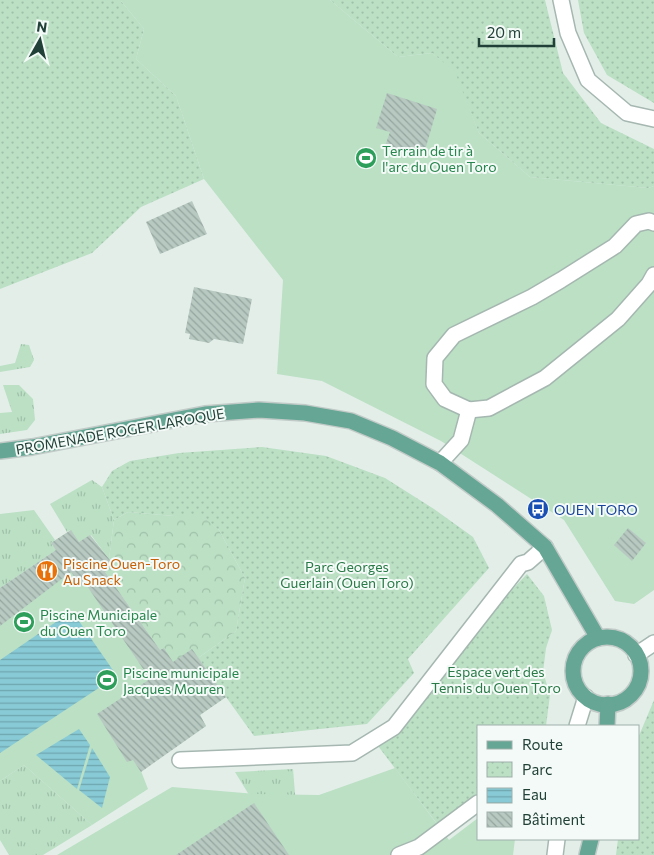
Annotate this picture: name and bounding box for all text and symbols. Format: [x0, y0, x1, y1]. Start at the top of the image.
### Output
north arrow [15, 15, 65, 65]
scale bar [479, 15, 554, 47]
text: N [35, 17, 48, 36]
text: 20 m [487, 23, 521, 41]
place label: Terrain de tir à l'arc du Ouen Toro [382, 142, 497, 175]
sports icon: Terrain de tir à l'arc du Ouen Toro [354, 146, 378, 170]
street label: PROMENADE ROGER LAROQUE [14, 404, 226, 458]
bus stop icon: OUEN TORO [526, 497, 550, 521]
place label: OUEN TORO [554, 501, 638, 518]
place label: Piscine Ouen-Toro Au Snack [63, 555, 180, 588]
park label: Parc Georges Guerlain (Ouen Toro) [280, 558, 414, 591]
restaurant icon: Piscine Ouen-Toro Au Snack [35, 559, 59, 583]
place label: Piscine Municipale du Ouen Toro [40, 606, 157, 639]
sports icon: Piscine Municipale du Ouen Toro [12, 610, 36, 634]
park label: Espace vert des Tennis du Ouen Toro [431, 663, 561, 696]
place label: Piscine municipale Jacques Mouren [123, 664, 239, 697]
sports icon: Piscine municipale Jacques Mouren [95, 668, 119, 692]
legend [477, 725, 639, 840]
text: Route [522, 735, 563, 753]
text: Parc [522, 760, 552, 778]
text: Eau [522, 785, 547, 803]
text: Bâtiment [522, 810, 585, 828]

